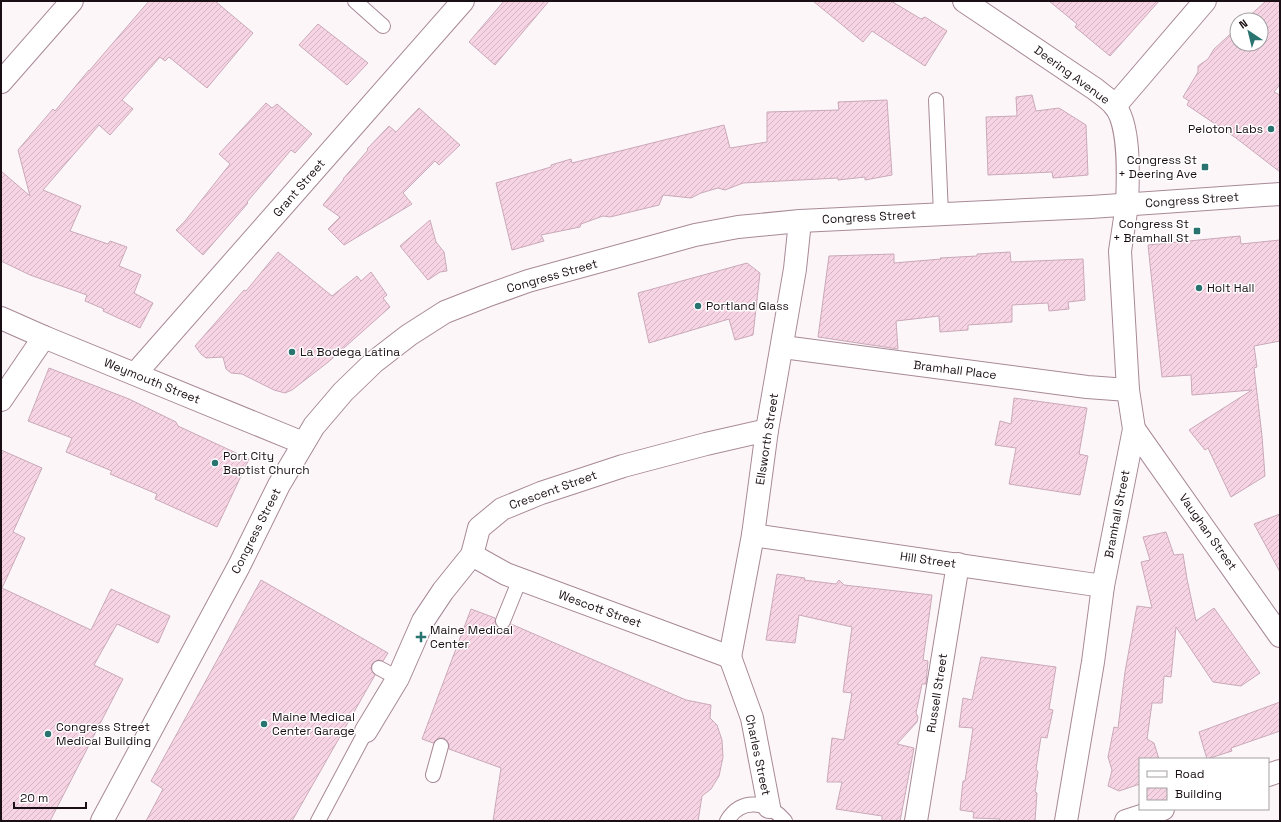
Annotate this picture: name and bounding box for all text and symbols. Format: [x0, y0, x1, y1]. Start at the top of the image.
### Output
north arrow [1229, 12, 1269, 52]
text: N [1236, 16, 1250, 32]
street label: Deering Avenue [1031, 42, 1113, 108]
place label: Peloton Labs [1188, 121, 1263, 137]
marker: Peloton Labs [1266, 124, 1276, 134]
place label: Congress St + Deering Ave [1118, 152, 1197, 182]
street label: Grant Street [269, 156, 329, 220]
marker: Congress St + Deering Ave [1200, 162, 1210, 172]
street label: Congress Street [1145, 189, 1239, 211]
street label: Congress Street [822, 207, 916, 227]
place label: Congress St + Bramhall St [1113, 216, 1189, 246]
marker: Congress St + Bramhall St [1192, 226, 1202, 236]
street label: Congress Street [505, 255, 599, 297]
place label: Holt Hall [1207, 280, 1254, 296]
marker: Holt Hall [1194, 283, 1204, 293]
place label: Portland Glass [706, 298, 789, 314]
marker: Portland Glass [693, 301, 703, 311]
place label: La Bodega Latina [300, 344, 400, 360]
marker: La Bodega Latina [287, 347, 297, 357]
street label: Weymouth Street [101, 354, 203, 408]
street label: Bramhall Place [912, 357, 998, 383]
street label: Ellsworth Street [752, 392, 782, 486]
place label: Port City Baptist Church [223, 448, 310, 478]
marker: Port City Baptist Church [210, 458, 220, 468]
street label: Crescent Street [507, 467, 599, 513]
street label: Bramhall Street [1101, 469, 1133, 559]
street label: Congress Street [228, 485, 284, 577]
street label: Vaughan Street [1176, 490, 1240, 574]
street label: Hill Street [899, 548, 957, 572]
street label: Wescott Street [556, 587, 644, 631]
place label: Maine Medical Center [430, 622, 513, 652]
marker: Maine Medical Center [415, 631, 427, 643]
street label: Russell Street [923, 652, 951, 734]
place label: Maine Medical Center Garage [272, 709, 355, 739]
street label: Charles Street [742, 713, 774, 797]
place label: Congress Street Medical Building [56, 719, 151, 749]
marker: Maine Medical Center Garage [259, 719, 269, 729]
marker: Congress Street Medical Building [43, 729, 53, 739]
legend [1139, 758, 1269, 810]
text: Road [1175, 766, 1204, 782]
scale bar [14, 784, 86, 810]
text: Building [1175, 786, 1222, 802]
text: 20 m [20, 790, 48, 806]

